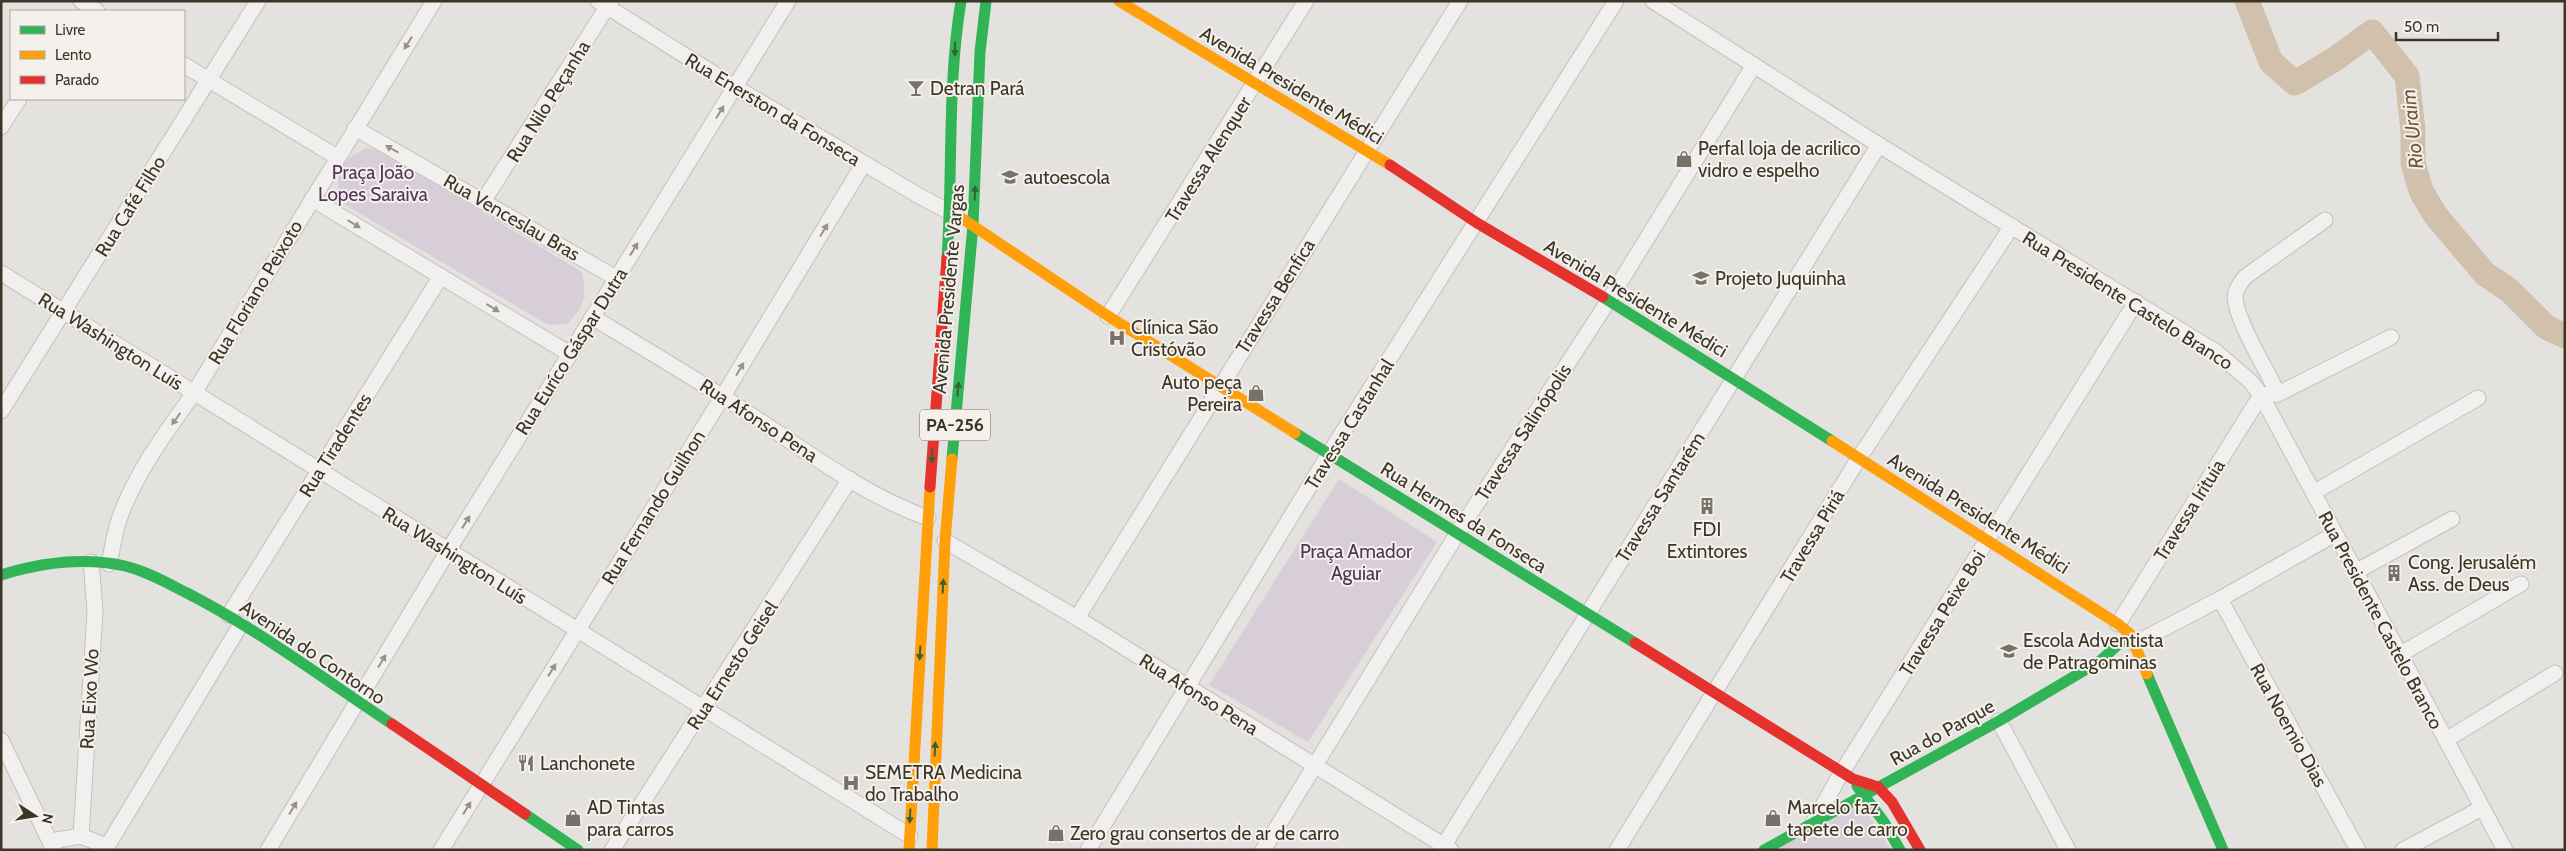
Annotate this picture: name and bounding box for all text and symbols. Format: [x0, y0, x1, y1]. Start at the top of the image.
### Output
legend [10, 10, 185, 100]
scale bar [2396, 10, 2498, 42]
text: 50 m [2404, 18, 2439, 36]
text: Livre [55, 21, 86, 39]
street label: Avenida Presidente Médici [1196, 22, 1388, 149]
one-way arrow [403, 36, 413, 49]
street label: Rua Nilo Peçanha [502, 36, 595, 166]
one-way arrow [951, 42, 959, 58]
text: Lento [55, 46, 92, 64]
street label: Rua Enerston da Fonseca [681, 48, 865, 171]
text: Parado [55, 71, 99, 89]
place label: Detran Pará [930, 77, 1024, 100]
bar icon: Detran Pará [906, 78, 926, 98]
water label: Rio Uraim [2396, 88, 2428, 170]
street label: Travessa Alenquer [1161, 92, 1256, 226]
one-way arrow [715, 105, 725, 118]
place label: Perfal loja de acrilico vidro e espelho [1698, 137, 1860, 182]
one-way arrow [386, 144, 399, 153]
shop icon: Perfal loja de acrilico vidro e espelho [1674, 149, 1694, 169]
street label: Rua Café Filho [90, 152, 171, 261]
park label: Praça João Lopes Saraiva [318, 161, 428, 206]
place label: autoescola [1024, 166, 1110, 189]
school or university icon: autoescola [1000, 167, 1020, 187]
street label: Rua Venceslau Bras [440, 169, 584, 266]
street label: Avenida Presidente Vargas [928, 183, 969, 395]
one-way arrow [971, 184, 979, 200]
street label: Rua Floriano Peixoto [203, 216, 308, 368]
one-way arrow [347, 219, 360, 228]
one-way arrow [819, 223, 828, 236]
street label: Rua Presidente Castelo Branco [2018, 226, 2237, 375]
street label: Travessa Benfica [1231, 235, 1320, 358]
street label: Avenida Presidente Médici [1540, 235, 1732, 362]
one-way arrow [629, 243, 639, 256]
street label: Rua Euríco Gáspar Dutra [511, 263, 632, 439]
place label: Projeto Juquinha [1715, 267, 1846, 290]
school or university icon: Projeto Juquinha [1691, 268, 1711, 288]
street label: Rua Washington Luís [34, 288, 187, 395]
one-way arrow [486, 303, 499, 312]
place label: Clínica São Cristóvão [1131, 316, 1219, 361]
hospital icon: Clínica São Cristóvão [1107, 328, 1127, 348]
street label: Travessa Castanhal [1300, 354, 1399, 494]
street label: Travessa Salinópolis [1471, 360, 1576, 505]
one-way arrow [735, 362, 744, 375]
place label: Auto peça Pereira [1161, 371, 1242, 416]
street label: Rua Afonso Pena [695, 374, 822, 467]
one-way arrow [954, 381, 962, 397]
shop icon: Auto peça Pereira [1246, 383, 1266, 403]
street label: Rua Tiradentes [294, 389, 377, 501]
road number: PA-256 [920, 410, 990, 440]
one-way arrow [171, 412, 181, 426]
street label: Rua Fernando Guilhon [597, 426, 710, 589]
street label: Travessa Santarém [1611, 428, 1710, 567]
one-way arrow [927, 448, 935, 464]
street label: Avenida Presidente Médici [1884, 448, 2074, 579]
street label: Travessa Irituia [2149, 455, 2230, 565]
street label: Rua Hermes da Fonseca [1376, 457, 1551, 578]
street label: Travessa Piriá [1776, 485, 1849, 587]
building icon: FDI Extintores [1697, 496, 1717, 516]
street label: Rua Washington Luís [378, 502, 531, 609]
street label: Rua Presidente Castelo Branco [2313, 507, 2448, 733]
one-way arrow [462, 515, 471, 528]
place label: FDI Extintores [1667, 518, 1747, 563]
park label: Praça Amador Aguiar [1300, 540, 1412, 585]
street label: Travessa Peixe Boi [1895, 546, 1990, 680]
place label: Cong. Jerusalém Ass. de Deus [2408, 551, 2536, 596]
building icon: Cong. Jerusalém Ass. de Deus [2384, 563, 2404, 583]
one-way arrow [939, 578, 947, 594]
street label: Avenida do Contorno [236, 595, 390, 709]
street label: Rua Ernesto Geisel [682, 596, 783, 734]
place label: Escola Adventista de Patragominas [2023, 629, 2163, 674]
school or university icon: Escola Adventista de Patragominas [1999, 641, 2019, 661]
one-way arrow [916, 646, 924, 662]
street label: Rua Eixo Wo [75, 648, 104, 750]
street label: Rua Afonso Pena [1135, 649, 1262, 740]
one-way arrow [377, 654, 386, 667]
street label: Rua Noemio Dias [2245, 659, 2332, 791]
one-way arrow [547, 664, 557, 677]
street label: Rua do Parque [1886, 694, 1999, 771]
one-way arrow [932, 740, 940, 756]
place label: Lanchonete [540, 752, 635, 775]
restaurant icon: Lanchonete [516, 753, 536, 773]
place label: SEMETRA Medicina do Trabalho [865, 761, 1022, 806]
hospital icon: SEMETRA Medicina do Trabalho [841, 773, 861, 793]
north arrow [10, 791, 60, 841]
place label: AD Tintas para carros [587, 796, 674, 841]
place label: Marcelo faz tapete de carro [1787, 796, 1908, 841]
one-way arrow [288, 801, 297, 814]
one-way arrow [462, 802, 471, 815]
shop icon: AD Tintas para carros [563, 808, 583, 828]
one-way arrow [906, 808, 914, 824]
shop icon: Marcelo faz tapete de carro [1763, 808, 1783, 828]
text: N [38, 812, 58, 825]
place label: Zero grau consertos de ar de carro [1070, 822, 1339, 845]
shop icon: Zero grau consertos de ar de carro [1046, 823, 1066, 843]

